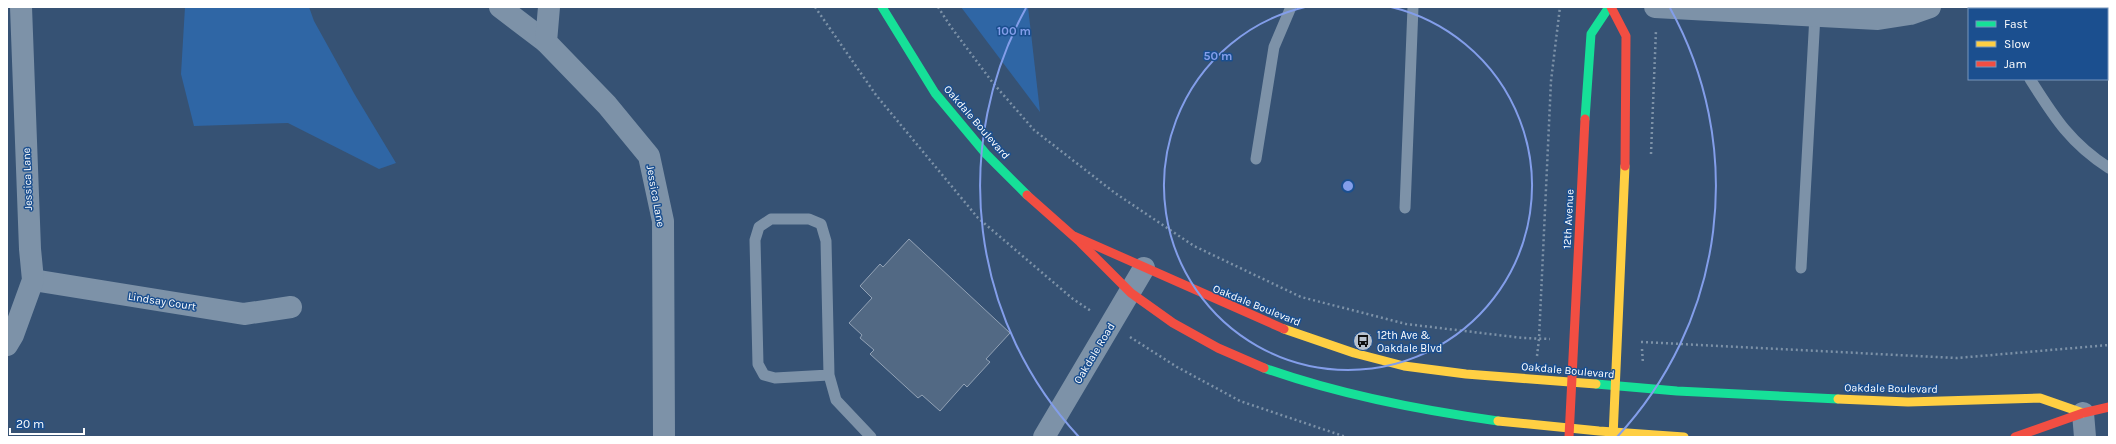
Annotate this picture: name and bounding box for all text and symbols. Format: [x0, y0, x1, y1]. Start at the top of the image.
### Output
legend [1968, 8, 2108, 80]
text: Fast [2004, 17, 2028, 31]
text: 100 m [997, 24, 1031, 38]
text: Slow [2004, 37, 2030, 51]
text: 50 m [1204, 49, 1233, 63]
text: Jam [2004, 57, 2027, 71]
street label: Oakdale Boulevard [941, 83, 1012, 162]
street label: Jessica Lane [20, 147, 35, 211]
street label: Jessica Lane [644, 164, 667, 228]
centre of rings [1341, 179, 1355, 193]
street label: 12th Avenue [1560, 189, 1577, 249]
street label: Oakdale Boulevard [1211, 282, 1303, 329]
street label: Lindsay Court [127, 290, 197, 313]
street label: Oakdale Road [1071, 321, 1118, 386]
place label: 12th Ave & Oakdale Blvd [1377, 329, 1442, 355]
bus stop icon: 12th Ave & Oakdale Blvd [1352, 330, 1374, 352]
street label: Oakdale Boulevard [1521, 360, 1615, 381]
street label: Oakdale Boulevard [1844, 381, 1938, 396]
scale bar [10, 410, 84, 436]
text: 20 m [16, 417, 44, 431]

